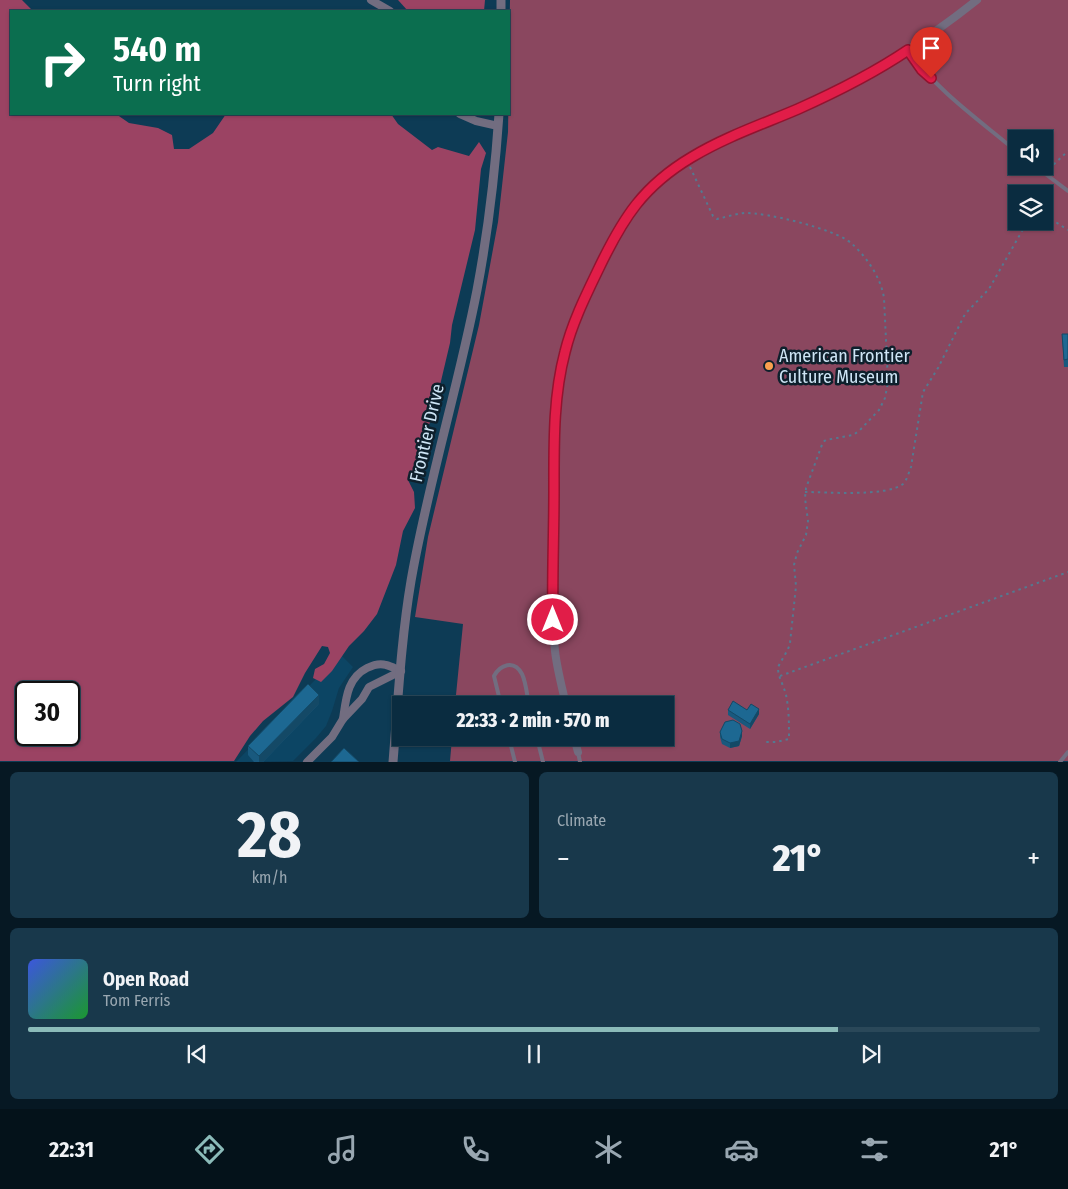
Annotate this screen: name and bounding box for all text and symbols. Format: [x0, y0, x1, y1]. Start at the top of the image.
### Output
pin [910, 27, 952, 78]
text: 540 m [113, 28, 201, 70]
icon: right [30, 30, 95, 95]
icon: arrive [917, 34, 945, 62]
text: Turn right [113, 70, 201, 97]
map controls [1008, 130, 1053, 230]
button: sound [1008, 130, 1053, 175]
button: layers [1008, 185, 1053, 230]
place label: American Frontier Culture Museum [779, 345, 910, 388]
marker: American Frontier Culture Museum [763, 360, 775, 372]
street label: Frontier Drive [405, 382, 449, 484]
position arrow [526, 593, 578, 645]
speed limit sign: 30 [15, 681, 80, 746]
text: 22:33 · 2 min · 570 m [457, 709, 609, 732]
text: 28 [237, 796, 302, 874]
text: Climate [557, 811, 606, 830]
text: 21° [773, 835, 824, 881]
text: − [557, 842, 570, 875]
text: + [1027, 842, 1040, 875]
text: km/h [252, 868, 287, 887]
text: Open Road [103, 968, 189, 991]
text: Tom Ferris [103, 991, 170, 1010]
icon: previous [183, 1040, 211, 1068]
icon: pause [520, 1040, 548, 1068]
icon: next [857, 1040, 885, 1068]
icon: directions [192, 1132, 227, 1167]
icon: music [325, 1132, 360, 1167]
icon: phone [458, 1132, 493, 1167]
icon: climate [591, 1132, 626, 1167]
icon: car [724, 1132, 759, 1167]
icon: filters [857, 1132, 892, 1167]
text: 22:31 [49, 1136, 94, 1163]
text: 21° [990, 1136, 1019, 1163]

